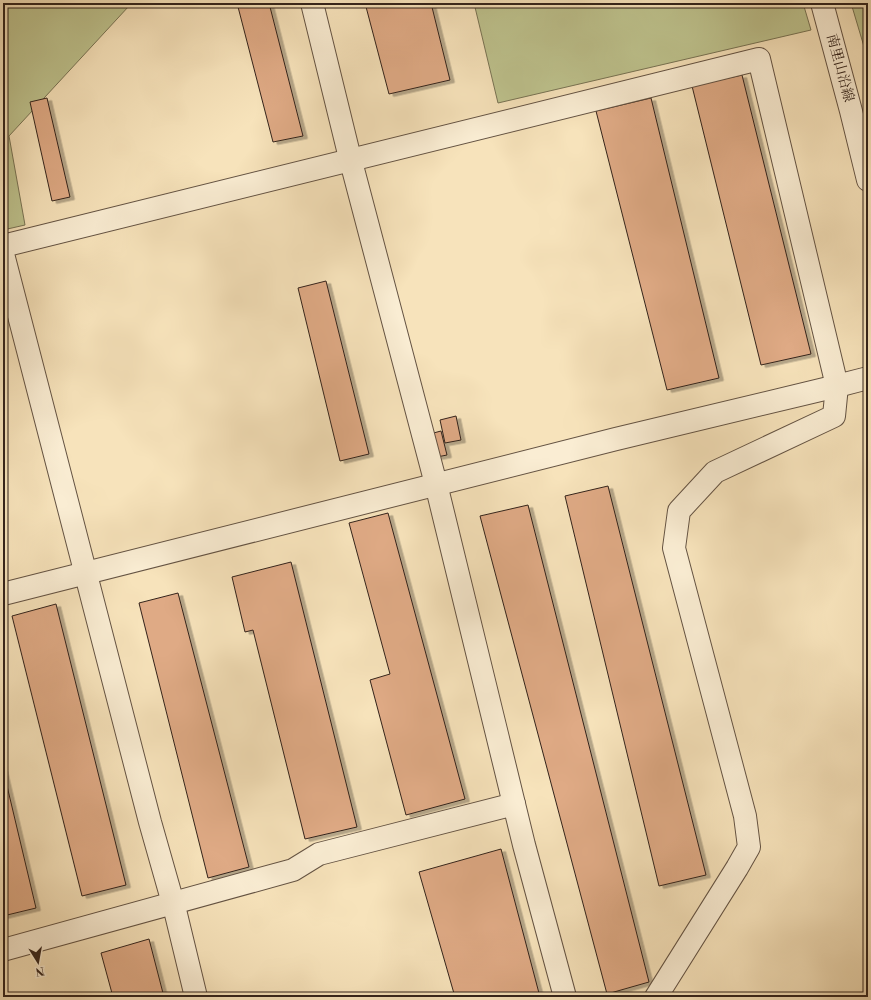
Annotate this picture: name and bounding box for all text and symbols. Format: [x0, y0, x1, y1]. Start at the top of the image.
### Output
street label: 南里山沿線 [822, 32, 858, 104]
north arrow [18, 942, 58, 982]
text: N [34, 963, 45, 979]

